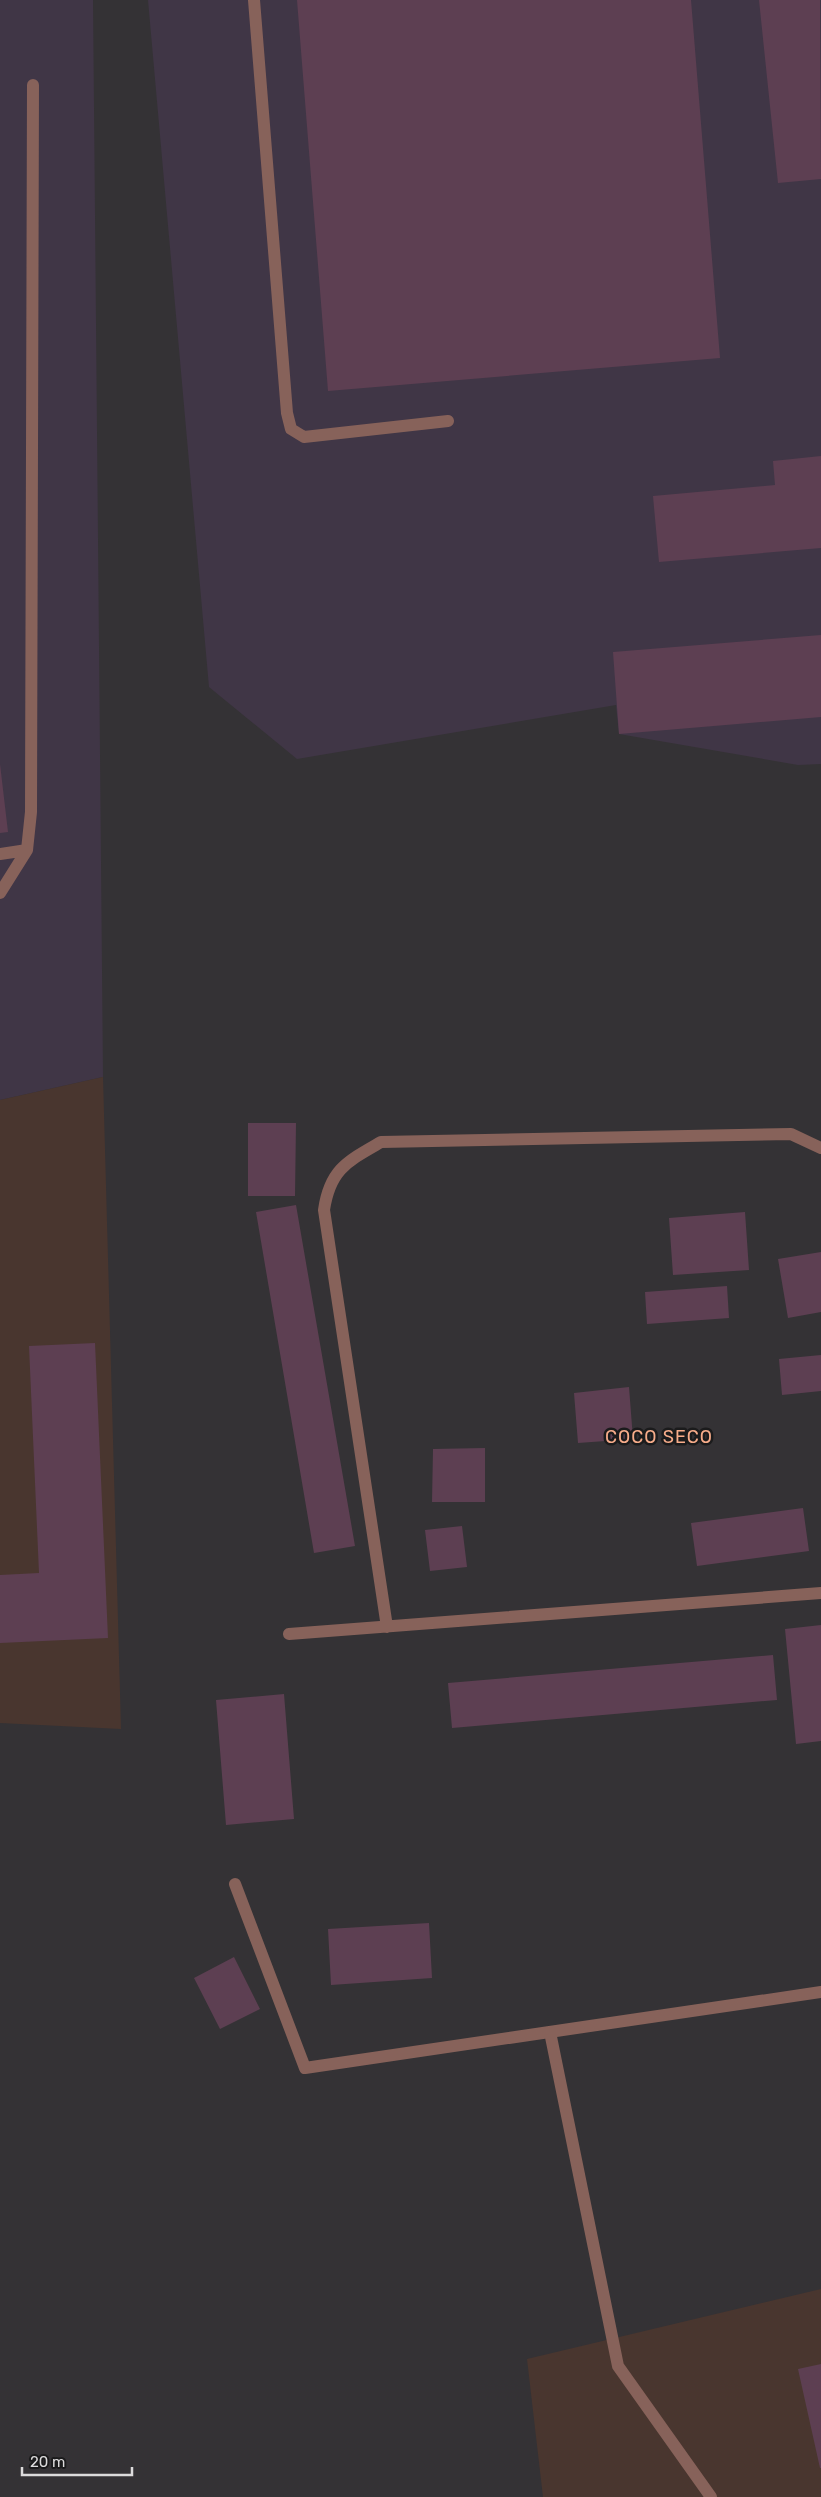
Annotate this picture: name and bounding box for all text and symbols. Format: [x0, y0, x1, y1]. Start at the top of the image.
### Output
district label: COCO SECO [605, 1426, 713, 1448]
scale bar [22, 2444, 132, 2476]
text: 20 m [30, 2453, 65, 2471]

